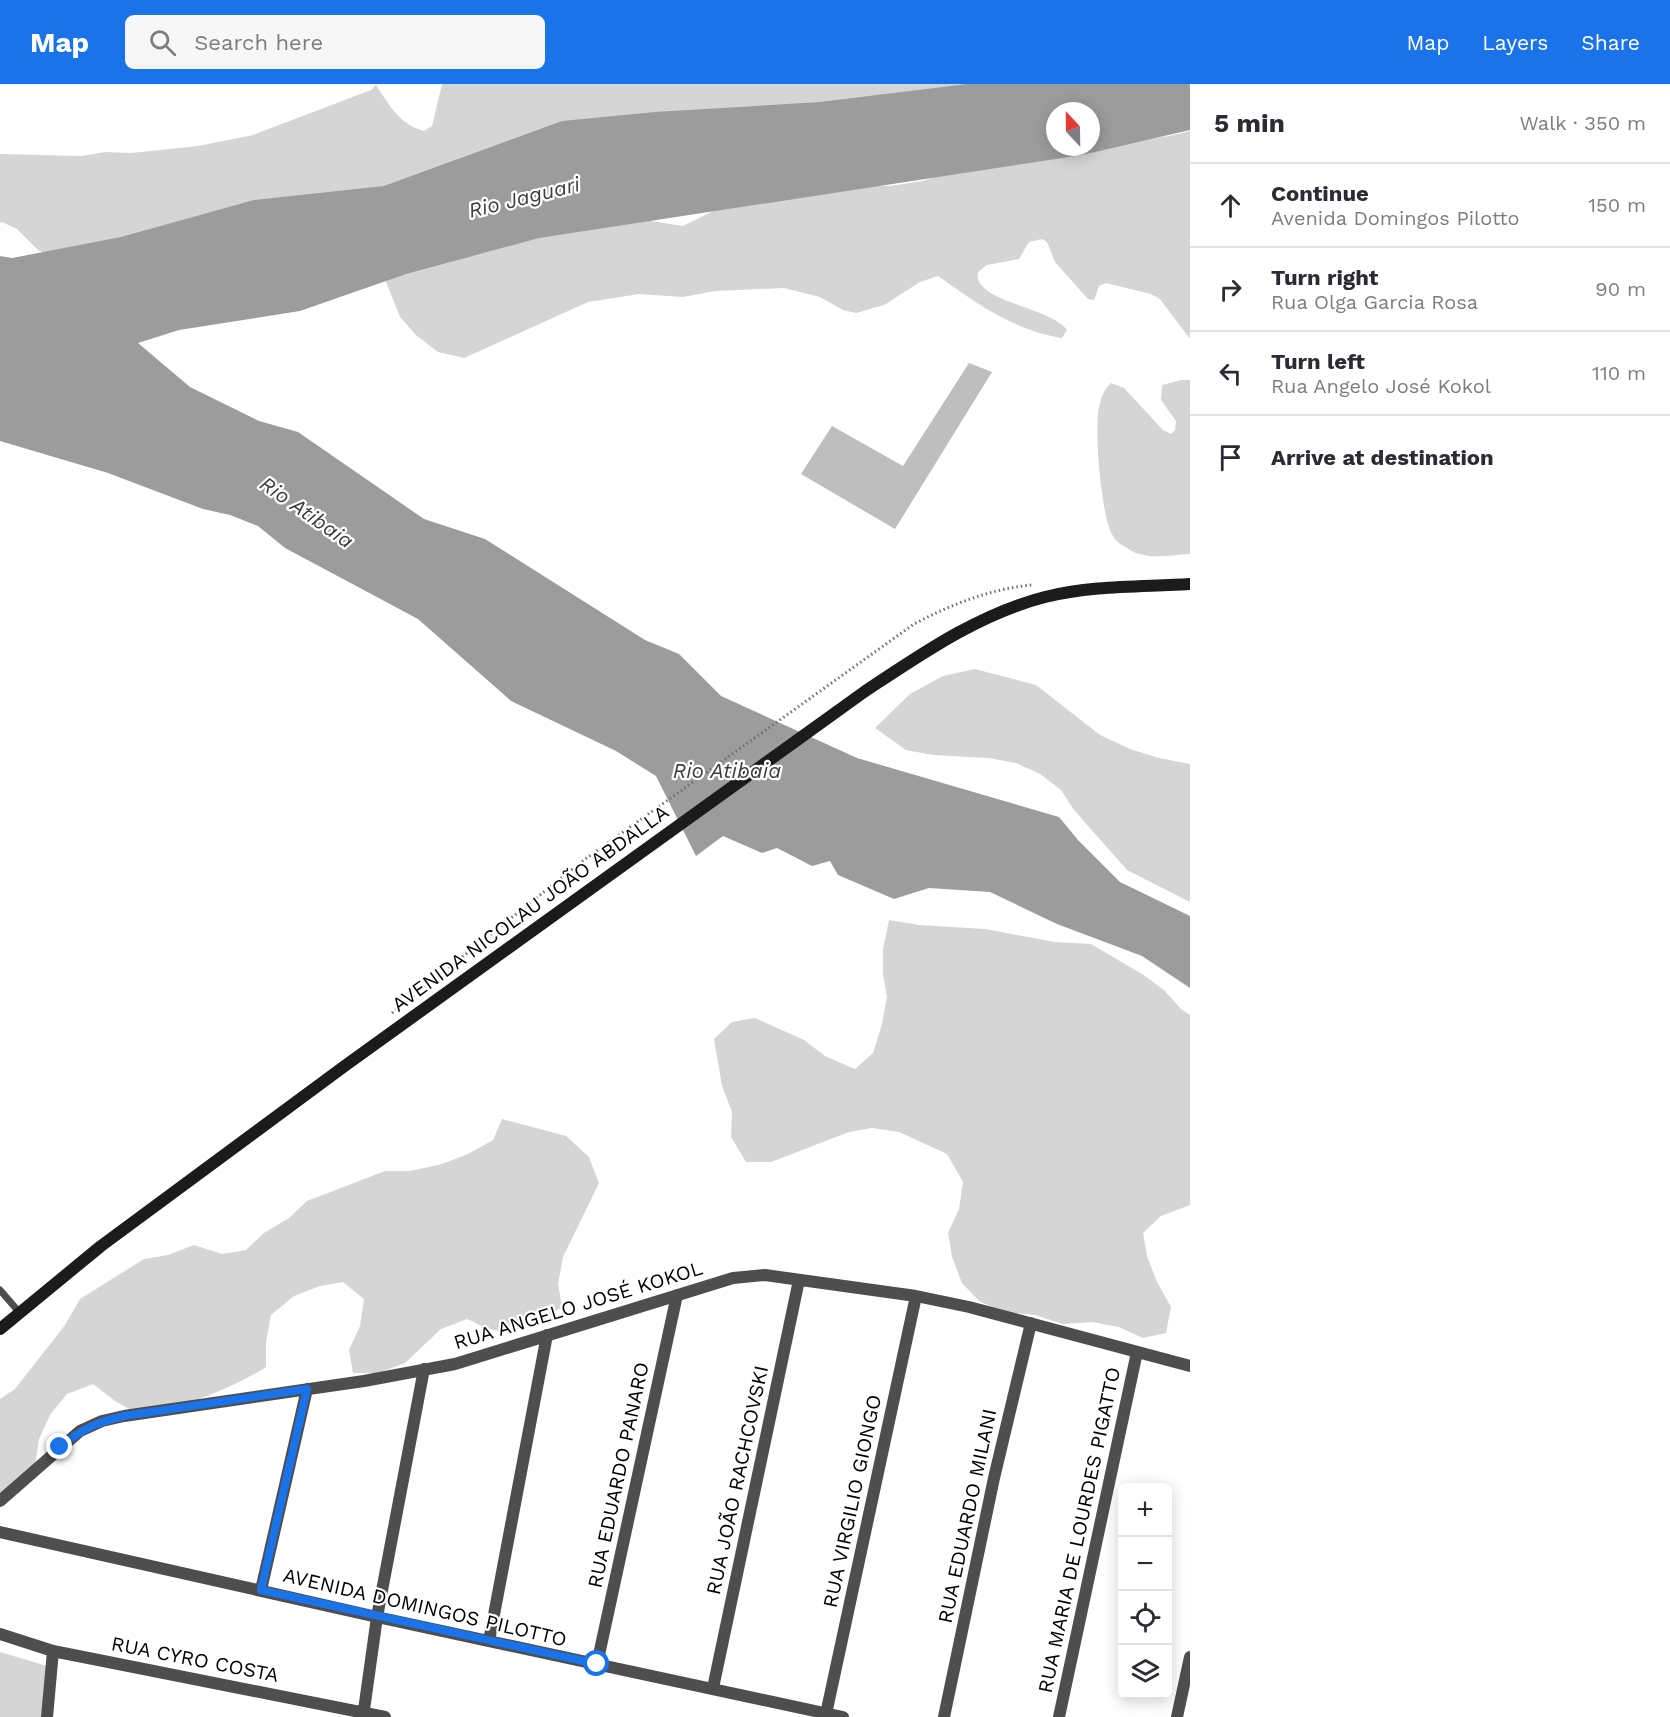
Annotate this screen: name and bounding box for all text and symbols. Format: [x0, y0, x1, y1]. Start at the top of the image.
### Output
search box [125, 15, 545, 69]
text: Map [30, 26, 89, 59]
icon: search [146, 26, 179, 59]
text: Search here [194, 30, 323, 55]
text: Map [1406, 30, 1449, 55]
text: Layers [1482, 30, 1548, 55]
text: Share [1581, 30, 1640, 55]
north arrow [1046, 102, 1100, 156]
text: 5 min [1214, 108, 1285, 138]
text: Walk · 350 m [1519, 111, 1646, 135]
water label: Rio Jaguari [466, 171, 583, 223]
text: Continue [1271, 181, 1369, 206]
icon: ahead [1214, 189, 1247, 222]
text: 150 m [1588, 193, 1646, 217]
text: Avenida Domingos Pilotto [1271, 206, 1520, 230]
text: Turn right [1271, 265, 1378, 290]
icon: right [1214, 273, 1247, 306]
text: 90 m [1595, 277, 1646, 301]
text: Rua Olga Garcia Rosa [1271, 290, 1478, 314]
text: Turn left [1271, 349, 1365, 374]
icon: left [1214, 357, 1247, 390]
text: 110 m [1592, 361, 1646, 385]
text: Rua Angelo José Kokol [1271, 374, 1491, 398]
icon: arrive [1214, 441, 1247, 474]
text: Arrive at destination [1271, 445, 1494, 470]
water label: Rio Atibaia [255, 471, 359, 553]
water label: Rio Atibaia [673, 758, 781, 783]
street label: AVENIDA NICOLAU JOÃO ABDALLA [387, 799, 673, 1017]
street label: RUA ANGELO JOSÉ KOKOL [451, 1256, 705, 1354]
street label: RUA EDUARDO PANARO [582, 1360, 654, 1590]
street label: RUA JOÃO RACHCOVSKI [701, 1363, 773, 1597]
street label: RUA MARIA DE LOURDES PIGATTO [1033, 1365, 1125, 1695]
street label: RUA VIRGILIO GIONGO [818, 1392, 886, 1610]
street label: RUA EDUARDO MILANI [933, 1407, 1001, 1625]
route end [46, 1433, 72, 1459]
map controls [1118, 1483, 1172, 1699]
button: + [1118, 1483, 1172, 1537]
button: − [1118, 1537, 1172, 1591]
street label: AVENIDA DOMINGOS PILOTTO [281, 1563, 569, 1651]
button: locate [1118, 1591, 1172, 1645]
street label: RUA CYRO COSTA [109, 1631, 281, 1687]
button: layers [1118, 1645, 1172, 1699]
route start [583, 1650, 609, 1676]

